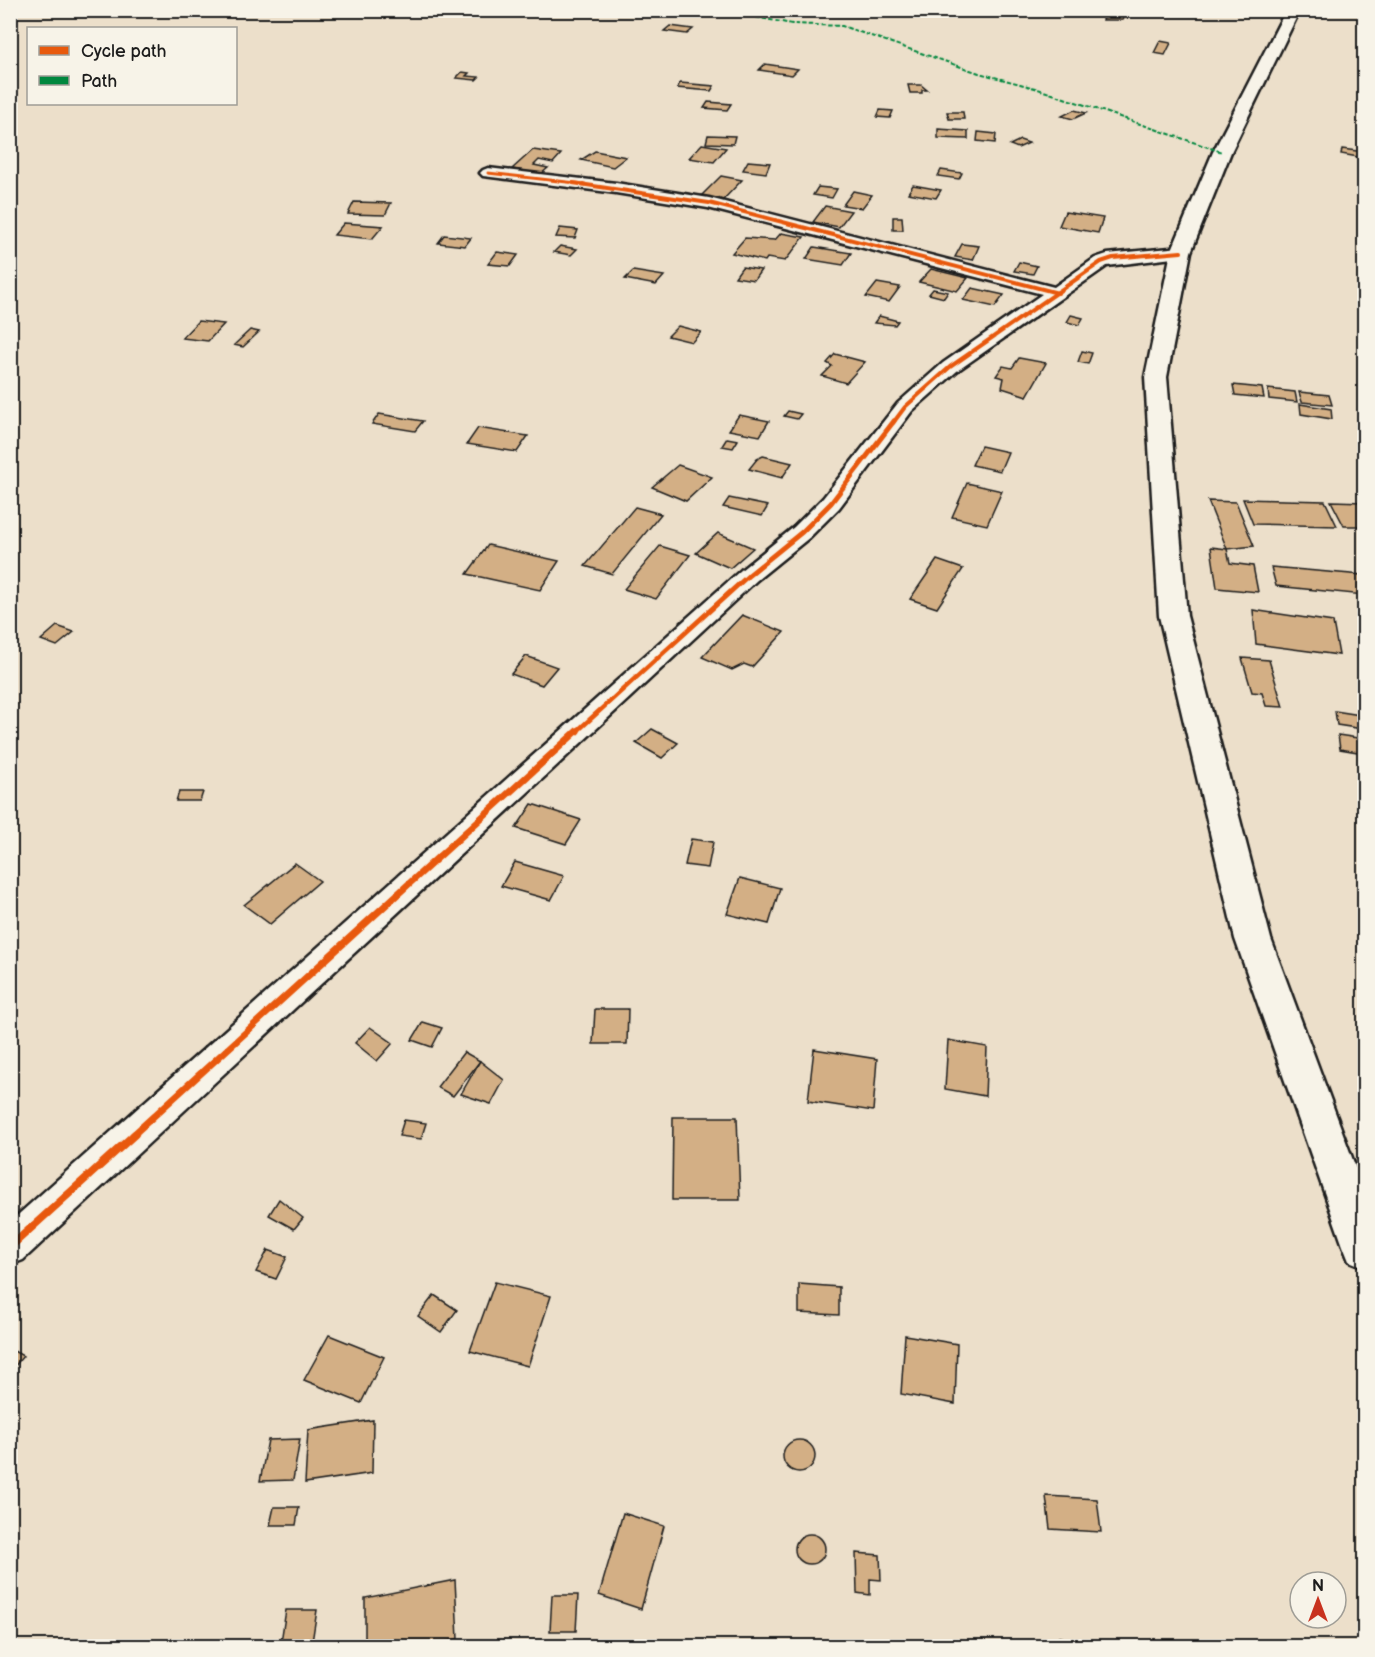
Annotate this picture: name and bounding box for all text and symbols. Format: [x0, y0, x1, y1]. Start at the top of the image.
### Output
legend [27, 27, 237, 105]
text: Cycle path [81, 41, 167, 62]
text: Path [81, 71, 117, 92]
north arrow [1288, 1570, 1348, 1630]
text: N [1312, 1577, 1324, 1596]

